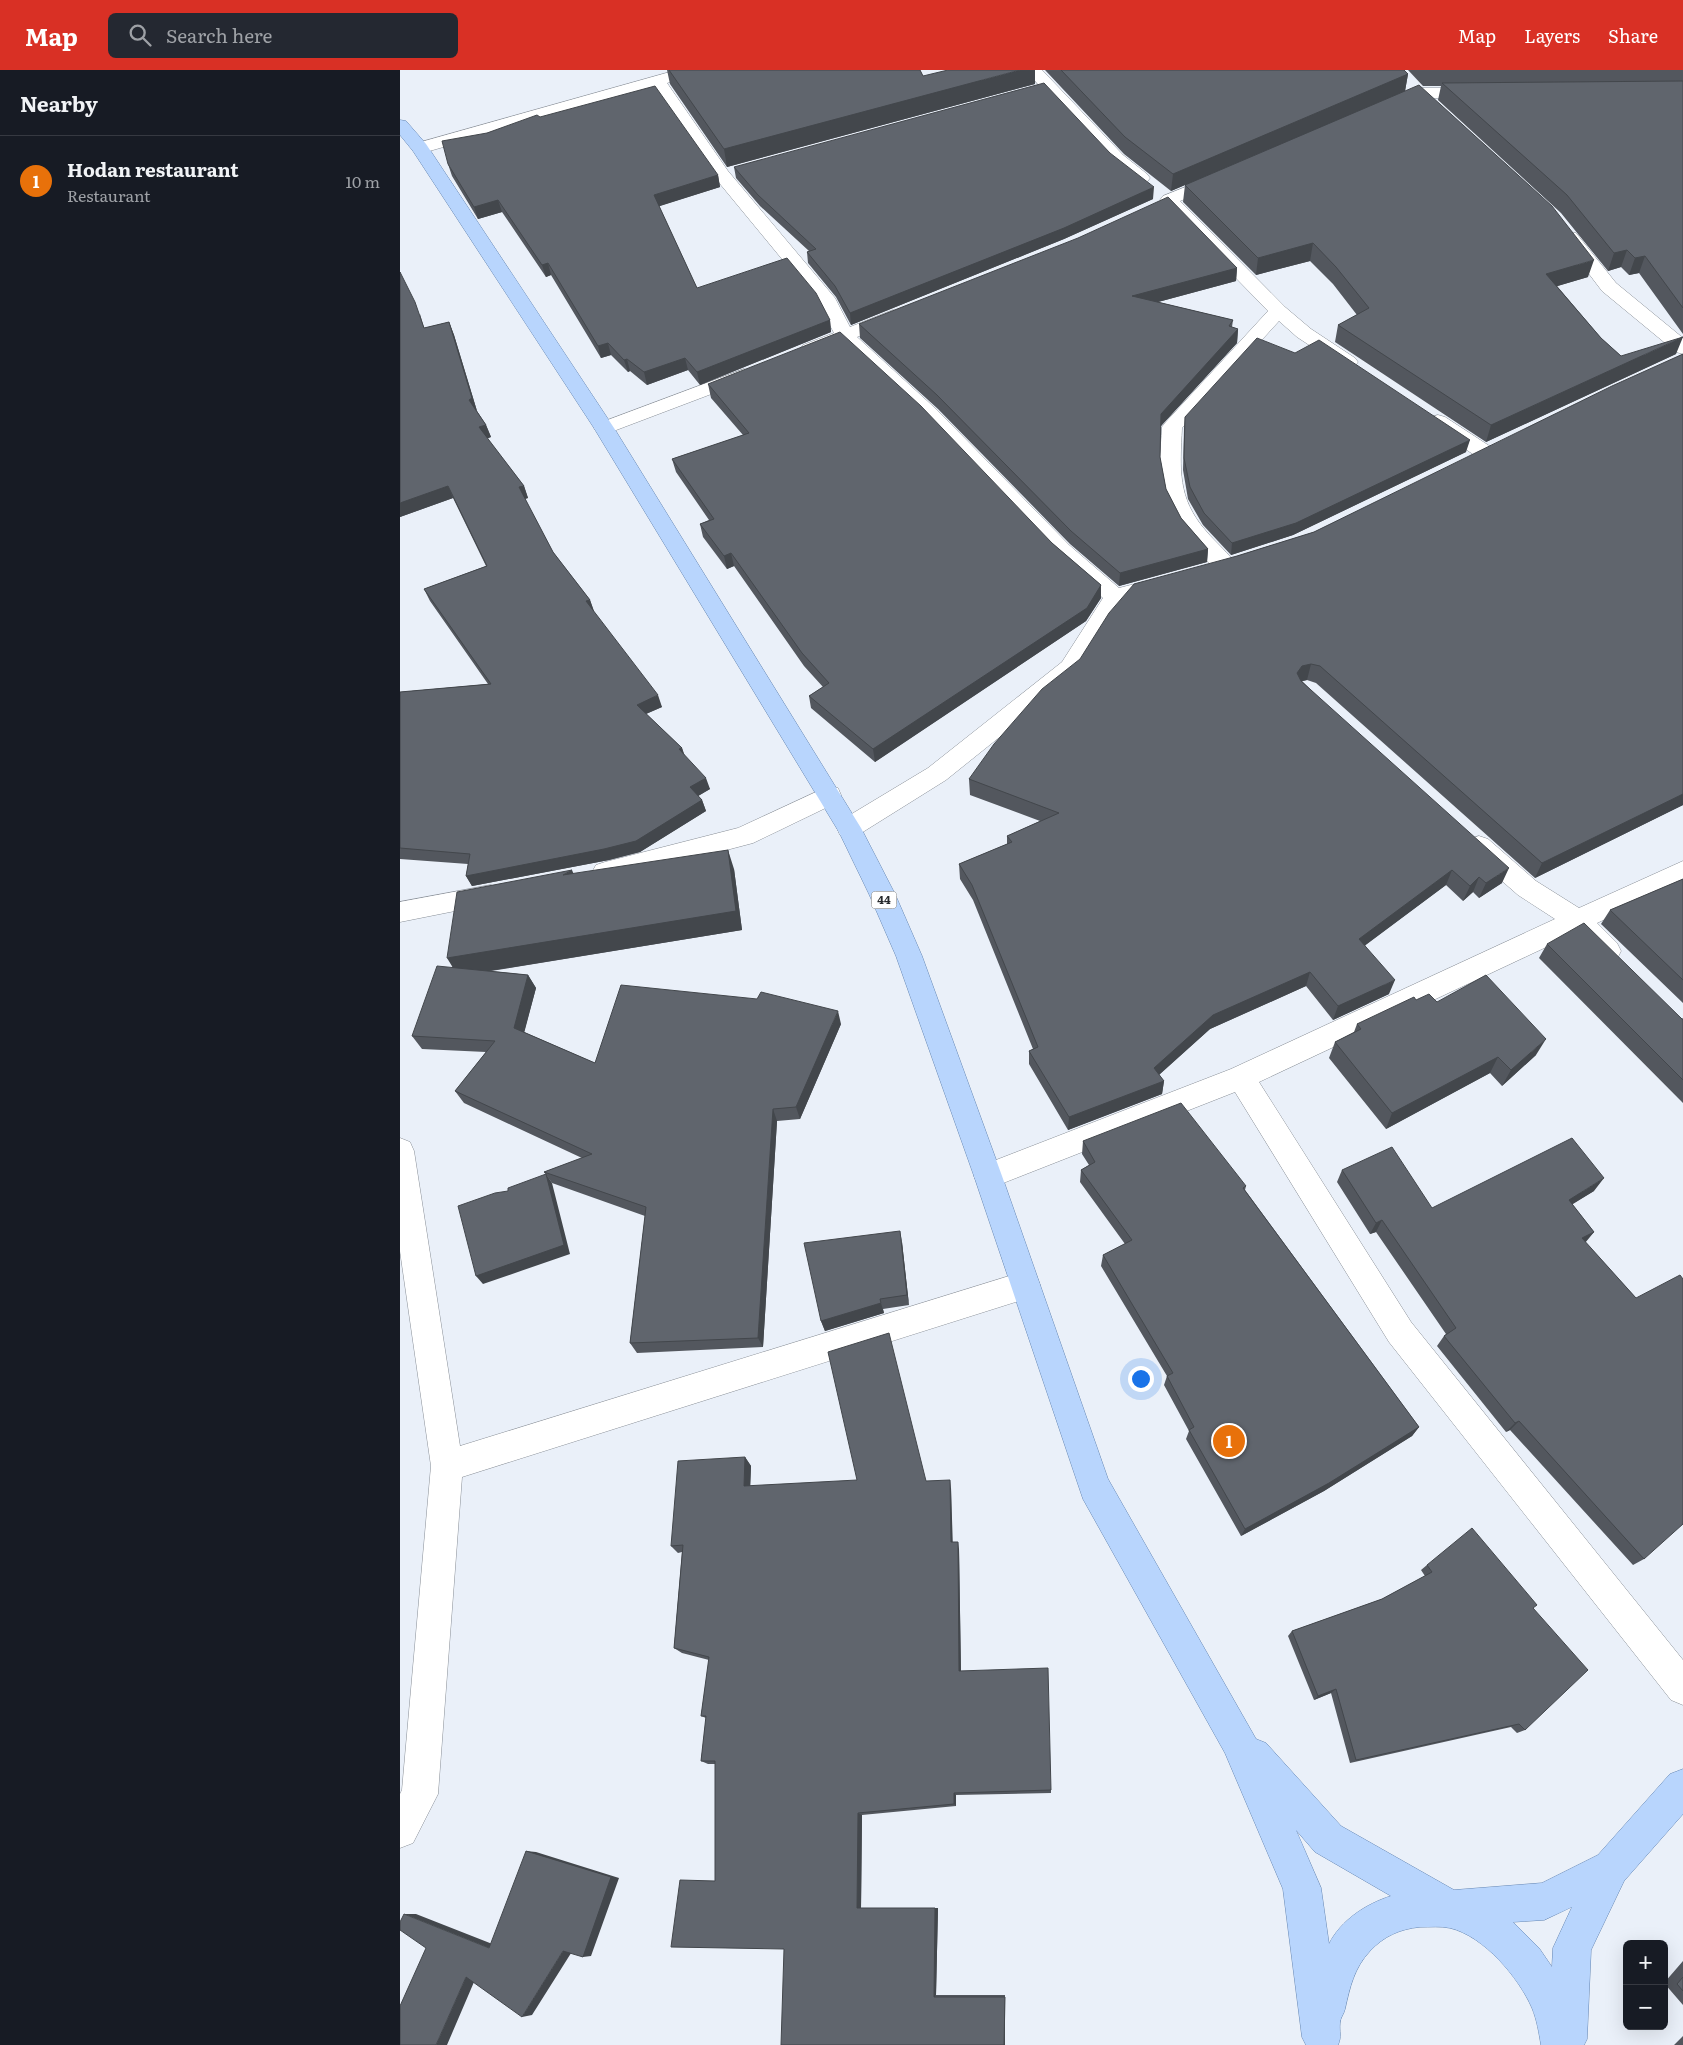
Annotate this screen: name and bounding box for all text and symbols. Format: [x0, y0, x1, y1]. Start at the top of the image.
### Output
search box [108, 13, 458, 58]
text: Map [25, 18, 78, 53]
icon: search [126, 21, 154, 49]
text: Search here [166, 21, 272, 49]
text: Map [1458, 22, 1496, 49]
text: Layers [1524, 22, 1580, 49]
text: Share [1608, 22, 1658, 49]
text: Nearby [20, 87, 98, 118]
text: Hodan restaurant [67, 155, 239, 183]
text: 1 [33, 169, 39, 193]
text: 10 m [346, 169, 380, 193]
text: Restaurant [67, 183, 151, 207]
road number: 44 [872, 892, 896, 908]
your location [1128, 1366, 1154, 1392]
pin: 1 [1213, 1422, 1245, 1460]
map controls [1623, 1940, 1668, 2030]
button: + [1623, 1940, 1668, 1985]
button: − [1623, 1985, 1668, 2030]

